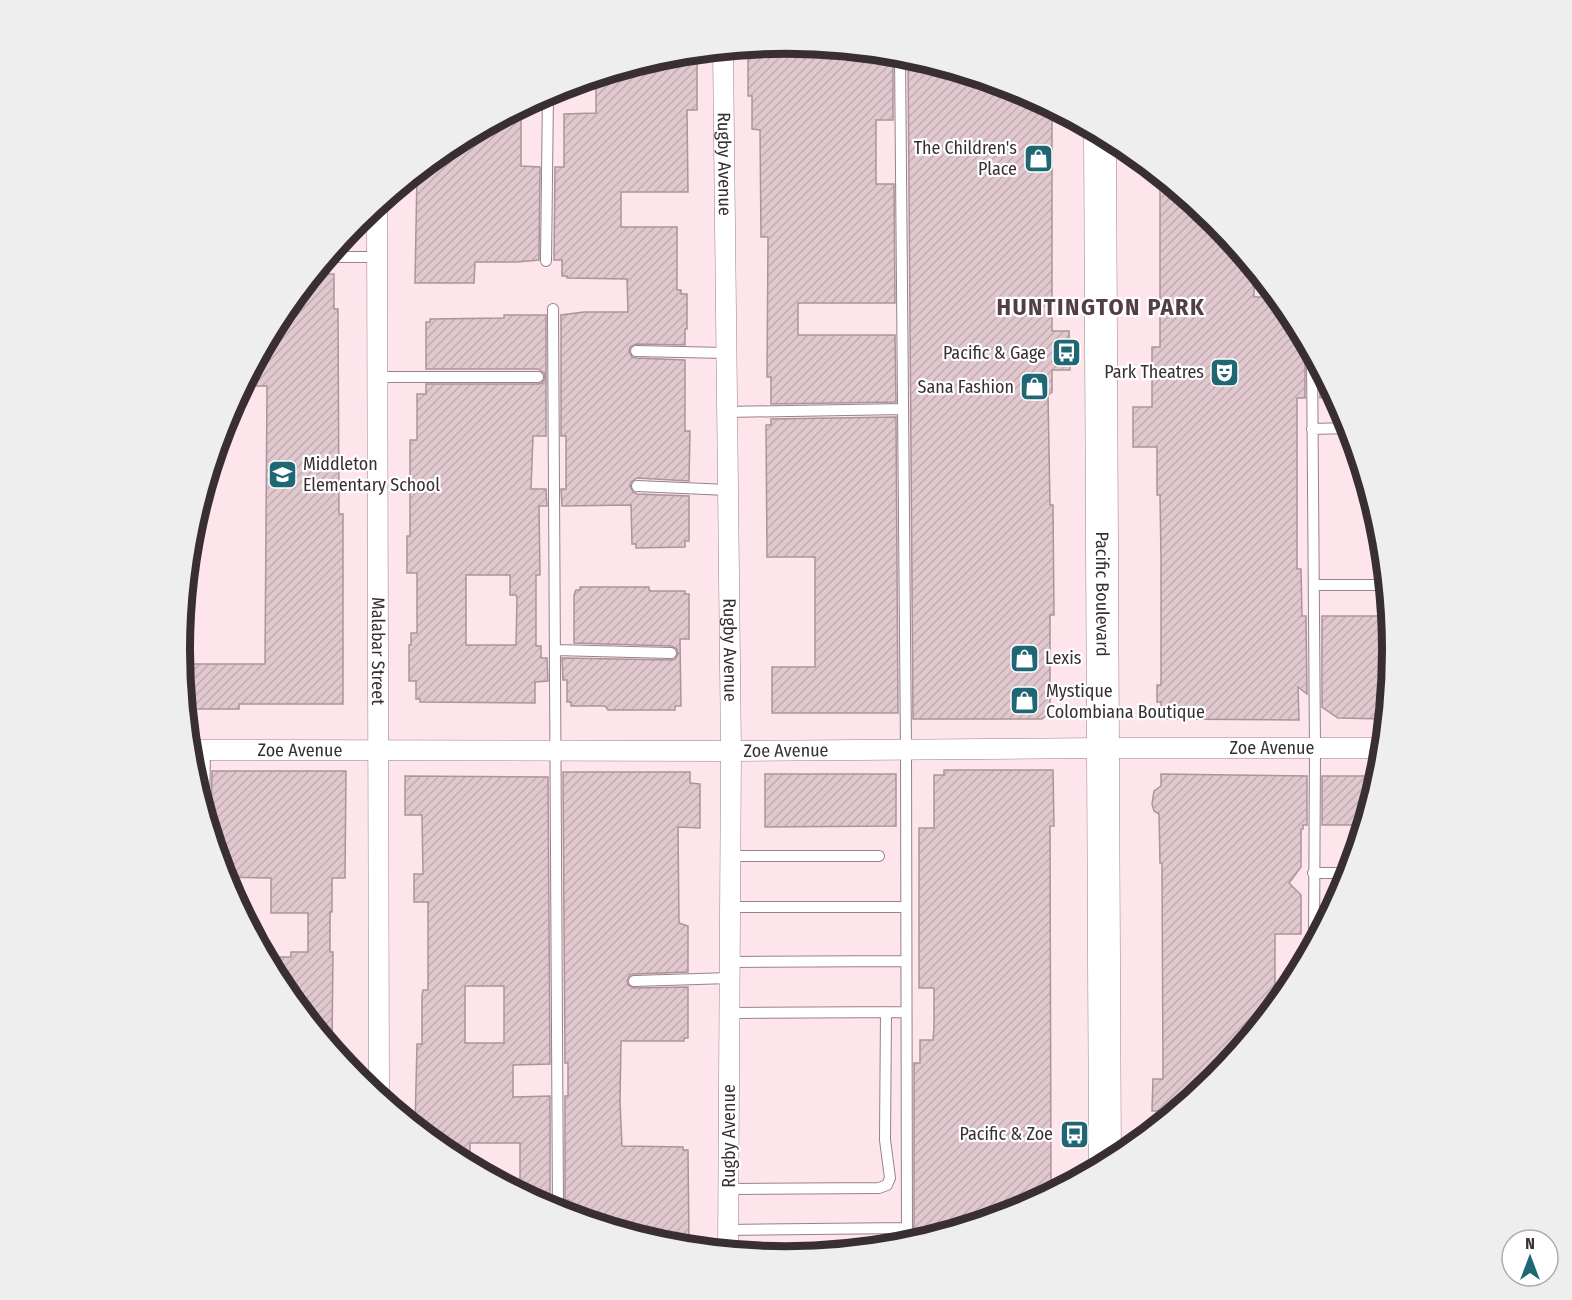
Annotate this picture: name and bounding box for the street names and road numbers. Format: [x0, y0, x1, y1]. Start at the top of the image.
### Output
street label: Rugby Avenue [713, 112, 736, 216]
street label: Pacific Boulevard [1091, 531, 1114, 657]
street label: Malabar Street [367, 597, 389, 705]
street label: Rugby Avenue [718, 598, 741, 702]
street label: Zoe Avenue [1230, 737, 1315, 759]
street label: Zoe Avenue [258, 739, 343, 761]
street label: Zoe Avenue [743, 739, 829, 762]
street label: Rugby Avenue [718, 1084, 740, 1188]

